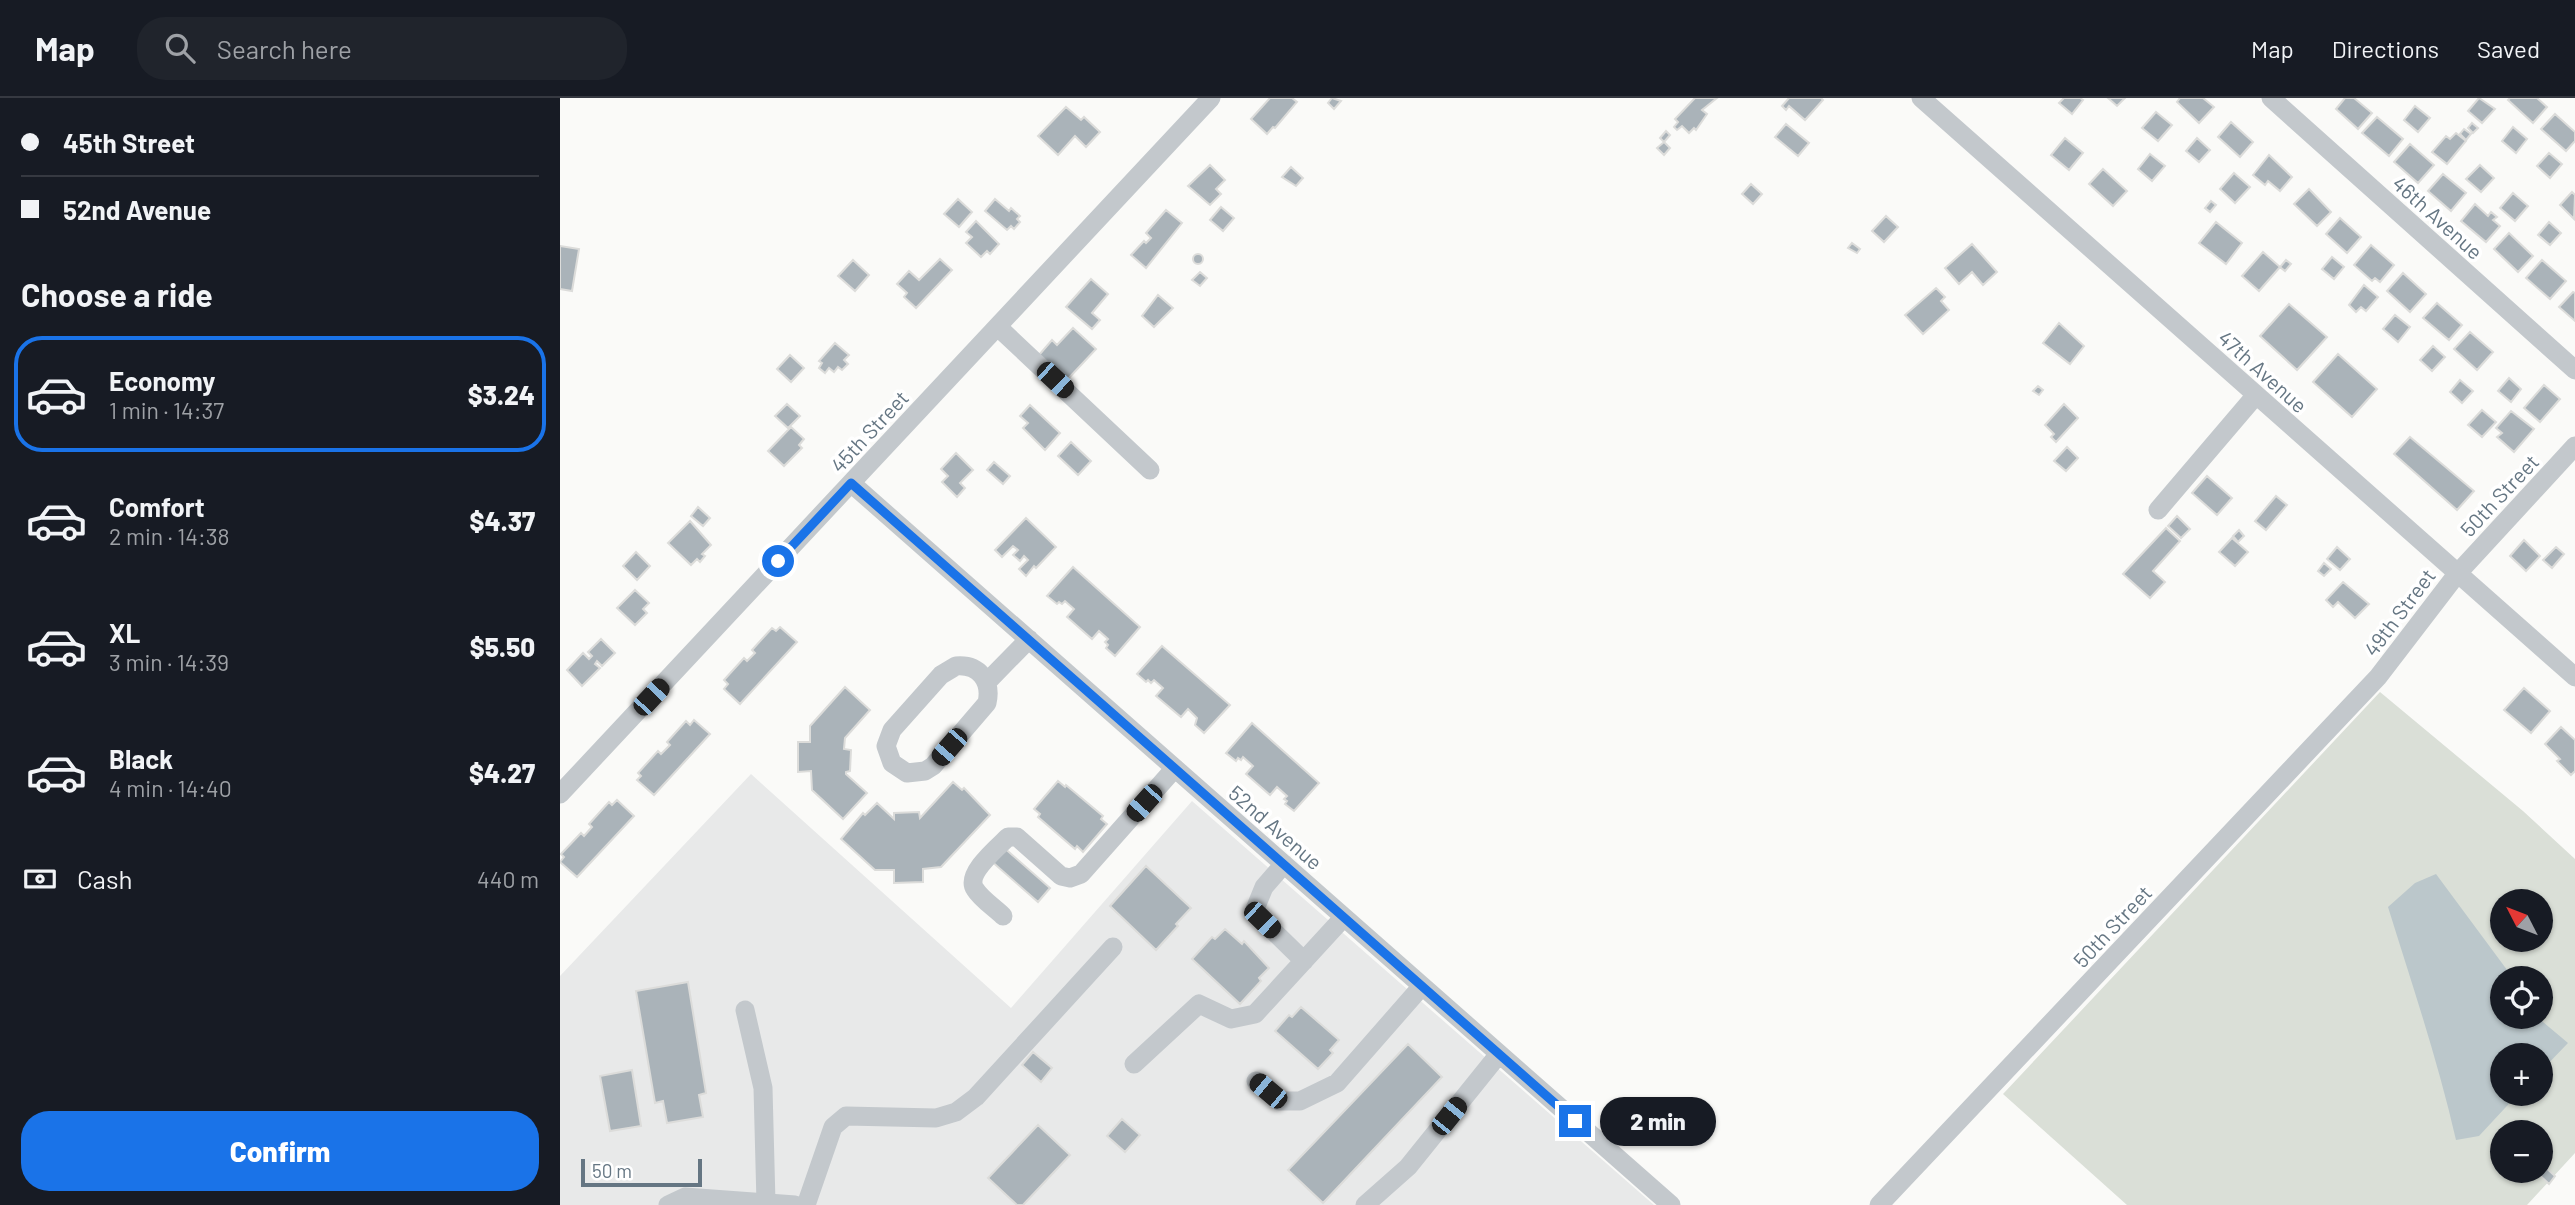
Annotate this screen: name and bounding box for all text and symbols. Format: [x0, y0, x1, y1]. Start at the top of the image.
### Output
search box [137, 17, 627, 80]
text: Map [35, 28, 95, 68]
icon: search [161, 29, 199, 67]
text: Search here [217, 33, 352, 64]
text: Map [2251, 34, 2294, 63]
text: Directions [2332, 34, 2439, 63]
text: Saved [2477, 34, 2540, 63]
text: 45th Street [63, 127, 195, 158]
street label: 46th Avenue [2388, 170, 2488, 264]
text: 52nd Avenue [63, 194, 211, 225]
text: Choose a ride [21, 275, 213, 313]
street label: 47th Avenue [2213, 325, 2313, 417]
car [1033, 358, 1078, 402]
icon: car [25, 363, 88, 426]
text: Economy [109, 365, 215, 396]
text: $3.24 [468, 379, 535, 410]
street label: 45th Street [825, 385, 913, 477]
text: 1 min · 14:37 [109, 396, 224, 424]
street label: 50th Street [2455, 449, 2543, 541]
icon: car [25, 489, 88, 552]
text: Comfort [109, 491, 205, 522]
text: $4.37 [470, 505, 535, 536]
text: 2 min · 14:38 [109, 522, 230, 550]
route start [762, 545, 794, 577]
street label: 49th Street [2358, 563, 2440, 661]
icon: car [25, 615, 88, 678]
text: XL [109, 617, 140, 648]
text: $5.50 [470, 631, 535, 662]
text: 3 min · 14:39 [109, 648, 229, 676]
car [629, 674, 674, 720]
car [928, 724, 971, 770]
icon: car [25, 741, 88, 804]
text: Black [109, 743, 173, 774]
text: $4.27 [469, 757, 535, 788]
text: 4 min · 14:40 [109, 774, 232, 802]
car [1123, 780, 1166, 826]
street label: 52nd Avenue [1224, 780, 1328, 874]
icon: cash [21, 860, 59, 898]
text: Cash [77, 863, 132, 894]
text: 440 m [477, 865, 539, 893]
street label: 50th Street [2068, 880, 2156, 972]
north arrow [2490, 889, 2553, 952]
map controls [2490, 889, 2553, 1183]
car [1240, 898, 1285, 942]
button: locate [2490, 966, 2553, 1029]
button: + [2490, 1043, 2553, 1106]
car [1246, 1069, 1291, 1113]
car [1428, 1093, 1471, 1139]
callout: 2 min [1600, 1096, 1715, 1146]
route end [1559, 1105, 1591, 1137]
text: 2 min [1630, 1107, 1686, 1135]
button: Confirm [21, 1111, 539, 1191]
button: − [2490, 1120, 2553, 1183]
scale bar [581, 1156, 702, 1188]
text: 50 m [592, 1159, 632, 1182]

